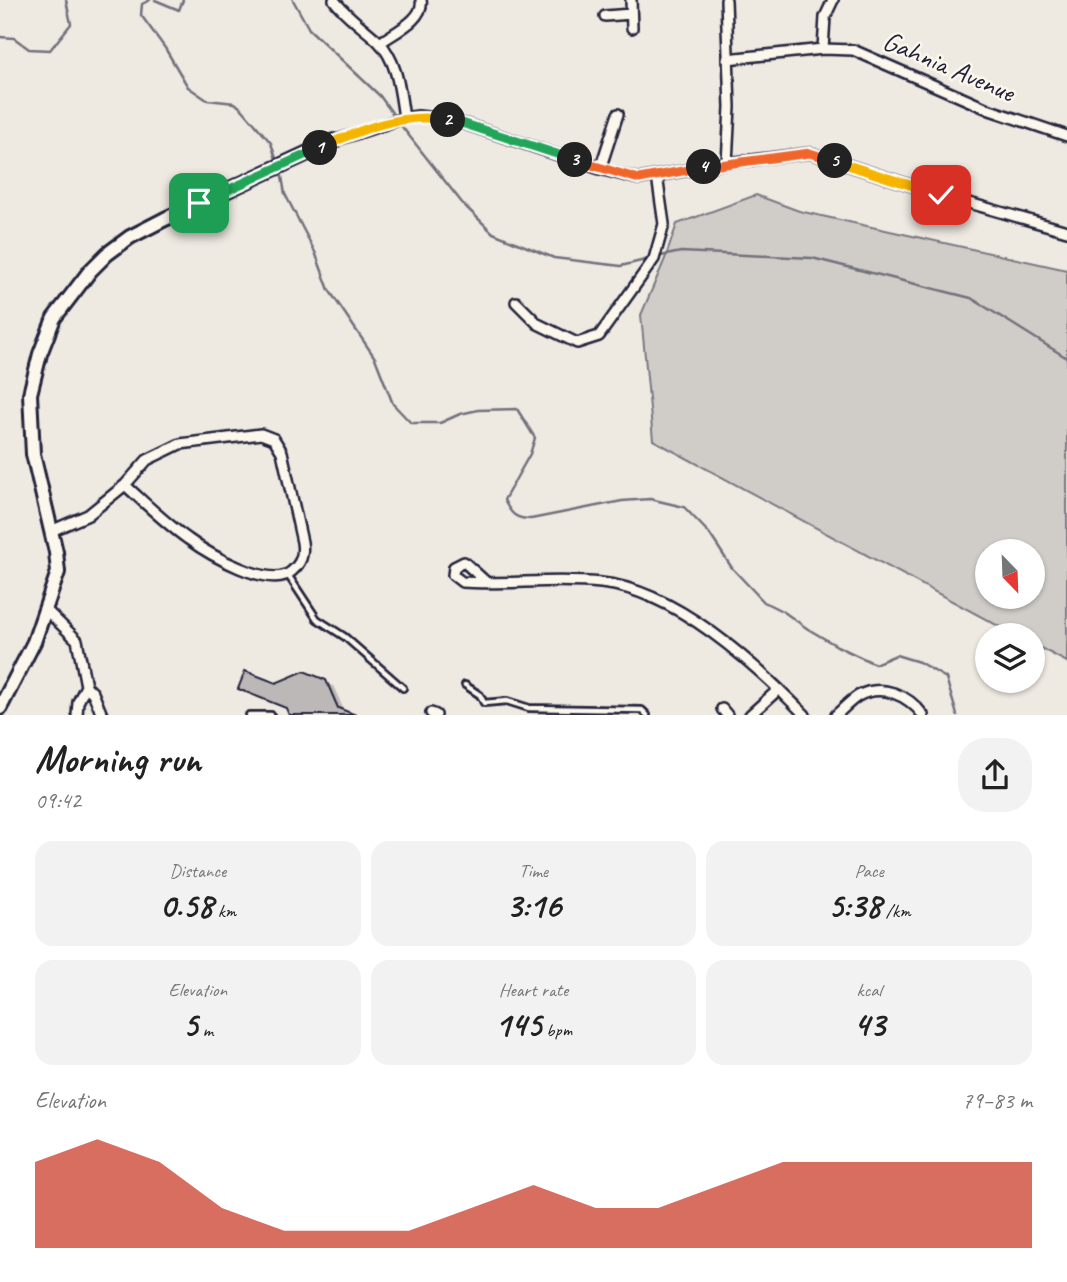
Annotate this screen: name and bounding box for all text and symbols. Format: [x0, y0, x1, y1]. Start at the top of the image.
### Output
street label: Gahnia Avenue [878, 23, 1022, 110]
pin: 2 [430, 102, 466, 138]
text: 2 [443, 107, 452, 131]
pin: 1 [302, 130, 338, 166]
text: 1 [315, 135, 324, 159]
pin: 3 [558, 142, 592, 178]
pin: 5 [818, 144, 852, 178]
text: 3 [570, 147, 579, 171]
text: 5 [830, 148, 839, 172]
pin: 4 [686, 150, 722, 184]
text: 4 [699, 154, 708, 178]
pin [911, 165, 971, 225]
pin [169, 173, 229, 233]
icon: check [922, 176, 960, 214]
icon: arrive [180, 184, 218, 222]
north arrow [975, 539, 1045, 609]
map controls [975, 539, 1045, 693]
button: layers [975, 623, 1045, 693]
text: Morning run [35, 736, 201, 783]
button: share [958, 738, 1032, 812]
text: 09:42 [35, 786, 81, 815]
text: Distance [169, 859, 226, 883]
text: Time [519, 859, 548, 883]
text: Pace [855, 859, 884, 883]
text: 0.58 [159, 883, 213, 928]
text: 3:16 [506, 883, 561, 928]
text: 5:38 [828, 883, 881, 928]
text: km [213, 899, 236, 923]
text: /km [881, 899, 911, 923]
text: Elevation [169, 978, 227, 1002]
text: Heart rate [499, 978, 568, 1002]
text: kcal [857, 978, 882, 1002]
text: 5 [183, 1002, 198, 1047]
text: 145 [495, 1002, 542, 1047]
text: 43 [853, 1002, 885, 1047]
text: m [198, 1018, 213, 1042]
text: bpm [542, 1018, 572, 1042]
text: Elevation [35, 1086, 106, 1115]
text: 79–83 m [962, 1086, 1032, 1115]

